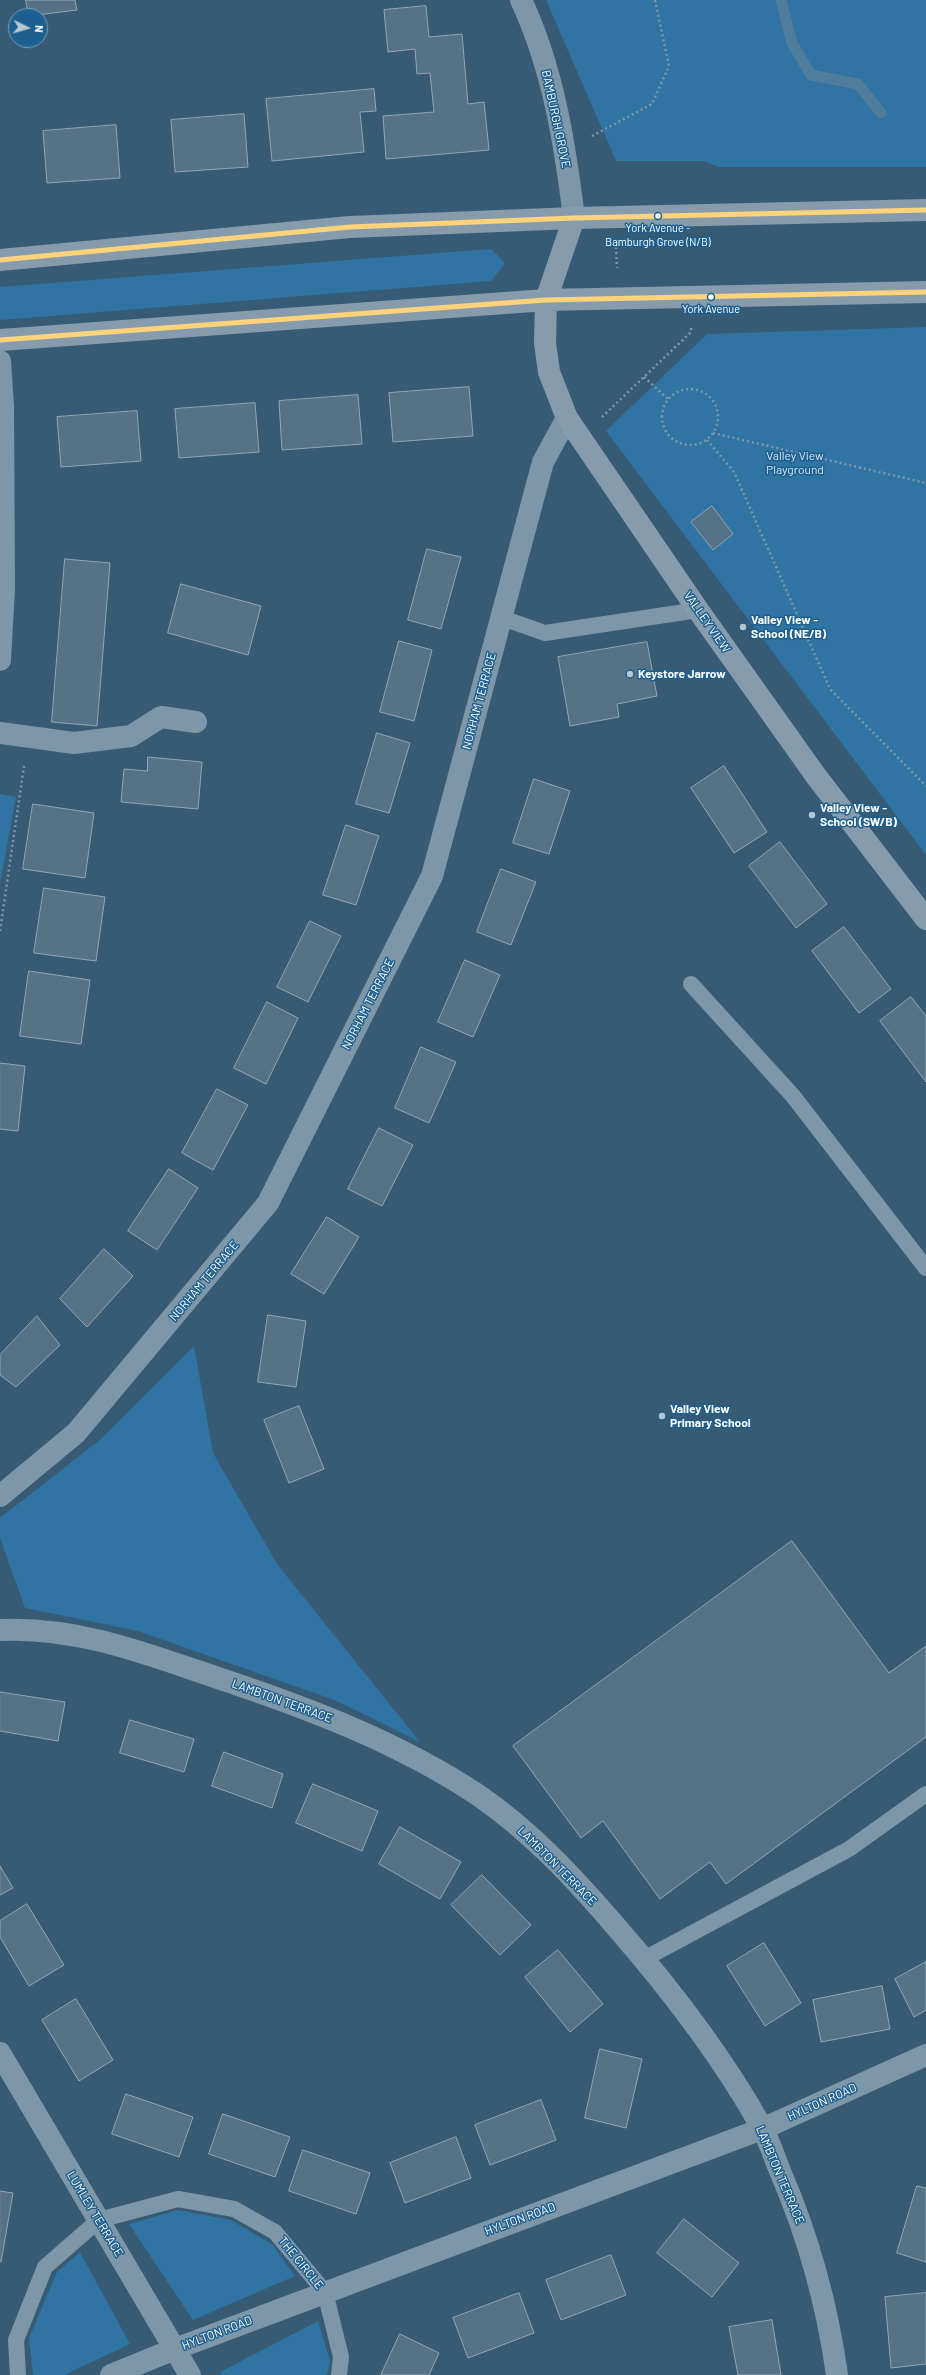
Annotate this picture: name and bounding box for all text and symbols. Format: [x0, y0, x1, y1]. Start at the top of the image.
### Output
north arrow [8, 8, 48, 48]
text: N [33, 25, 46, 33]
street label: BAMBURGH GROVE [539, 69, 573, 169]
marker: York Avenue - Bamburgh Grove (N/B) [653, 211, 663, 221]
place label: York Avenue - Bamburgh Grove (N/B) [605, 221, 711, 247]
marker: York Avenue [706, 292, 716, 302]
place label: York Avenue [682, 302, 740, 316]
park label: Valley View Playground [766, 449, 824, 477]
street label: VALLEY VIEW [681, 589, 733, 655]
place label: Valley View - School (NE/B) [751, 613, 826, 641]
marker: Valley View - School (NE/B) [738, 622, 748, 632]
street label: NORHAM TERRACE [459, 651, 499, 751]
place label: Keystore Jarrow [638, 667, 726, 681]
marker: Keystore Jarrow [625, 669, 635, 679]
place label: Valley View - School (SW/B) [820, 801, 897, 829]
marker: Valley View - School (SW/B) [807, 810, 817, 820]
street label: NORHAM TERRACE [339, 956, 397, 1052]
street label: NORHAM TERRACE [166, 1238, 242, 1324]
place label: Valley View Primary School [670, 1402, 751, 1430]
marker: Valley View Primary School [657, 1411, 667, 1421]
street label: LAMBTON TERRACE [230, 1676, 334, 1726]
street label: LAMBTON TERRACE [515, 1824, 599, 1908]
street label: HYLTON ROAD [785, 2080, 859, 2124]
street label: LAMBTON TERRACE [753, 2124, 807, 2226]
street label: LUMLEY TERRACE [64, 2169, 126, 2259]
street label: HYLTON ROAD [483, 2200, 557, 2238]
street label: THE CIRCLE [275, 2234, 327, 2292]
street label: HYLTON ROAD [180, 2313, 254, 2353]

